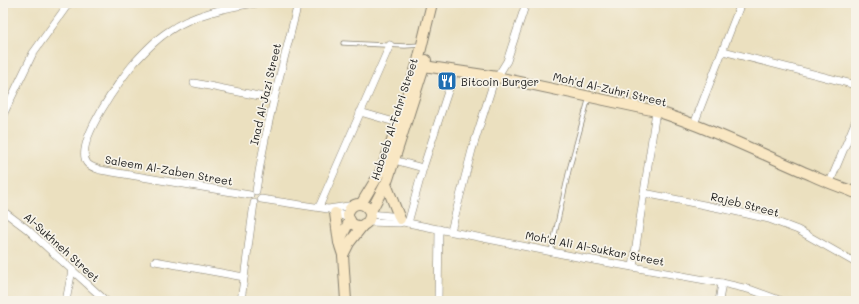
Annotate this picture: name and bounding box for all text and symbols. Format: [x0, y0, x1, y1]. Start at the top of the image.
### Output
street label: Inad Al-Jazi Street [246, 41, 284, 146]
street label: Habeeb Al-Fahri Street [367, 56, 421, 182]
street label: Moh'd Al-Zuhri Street [552, 69, 669, 109]
restaurant icon: Bitcoin Burger [436, 70, 458, 92]
place label: Bitcoin Burger [461, 74, 539, 89]
street label: Saleem Al-Zaben Street [104, 151, 234, 189]
street label: Rajeb Street [709, 188, 781, 220]
street label: Al-Sukhneh Street [21, 209, 103, 285]
street label: Moh'd Ali Al-Sukkar Street [524, 227, 666, 269]

